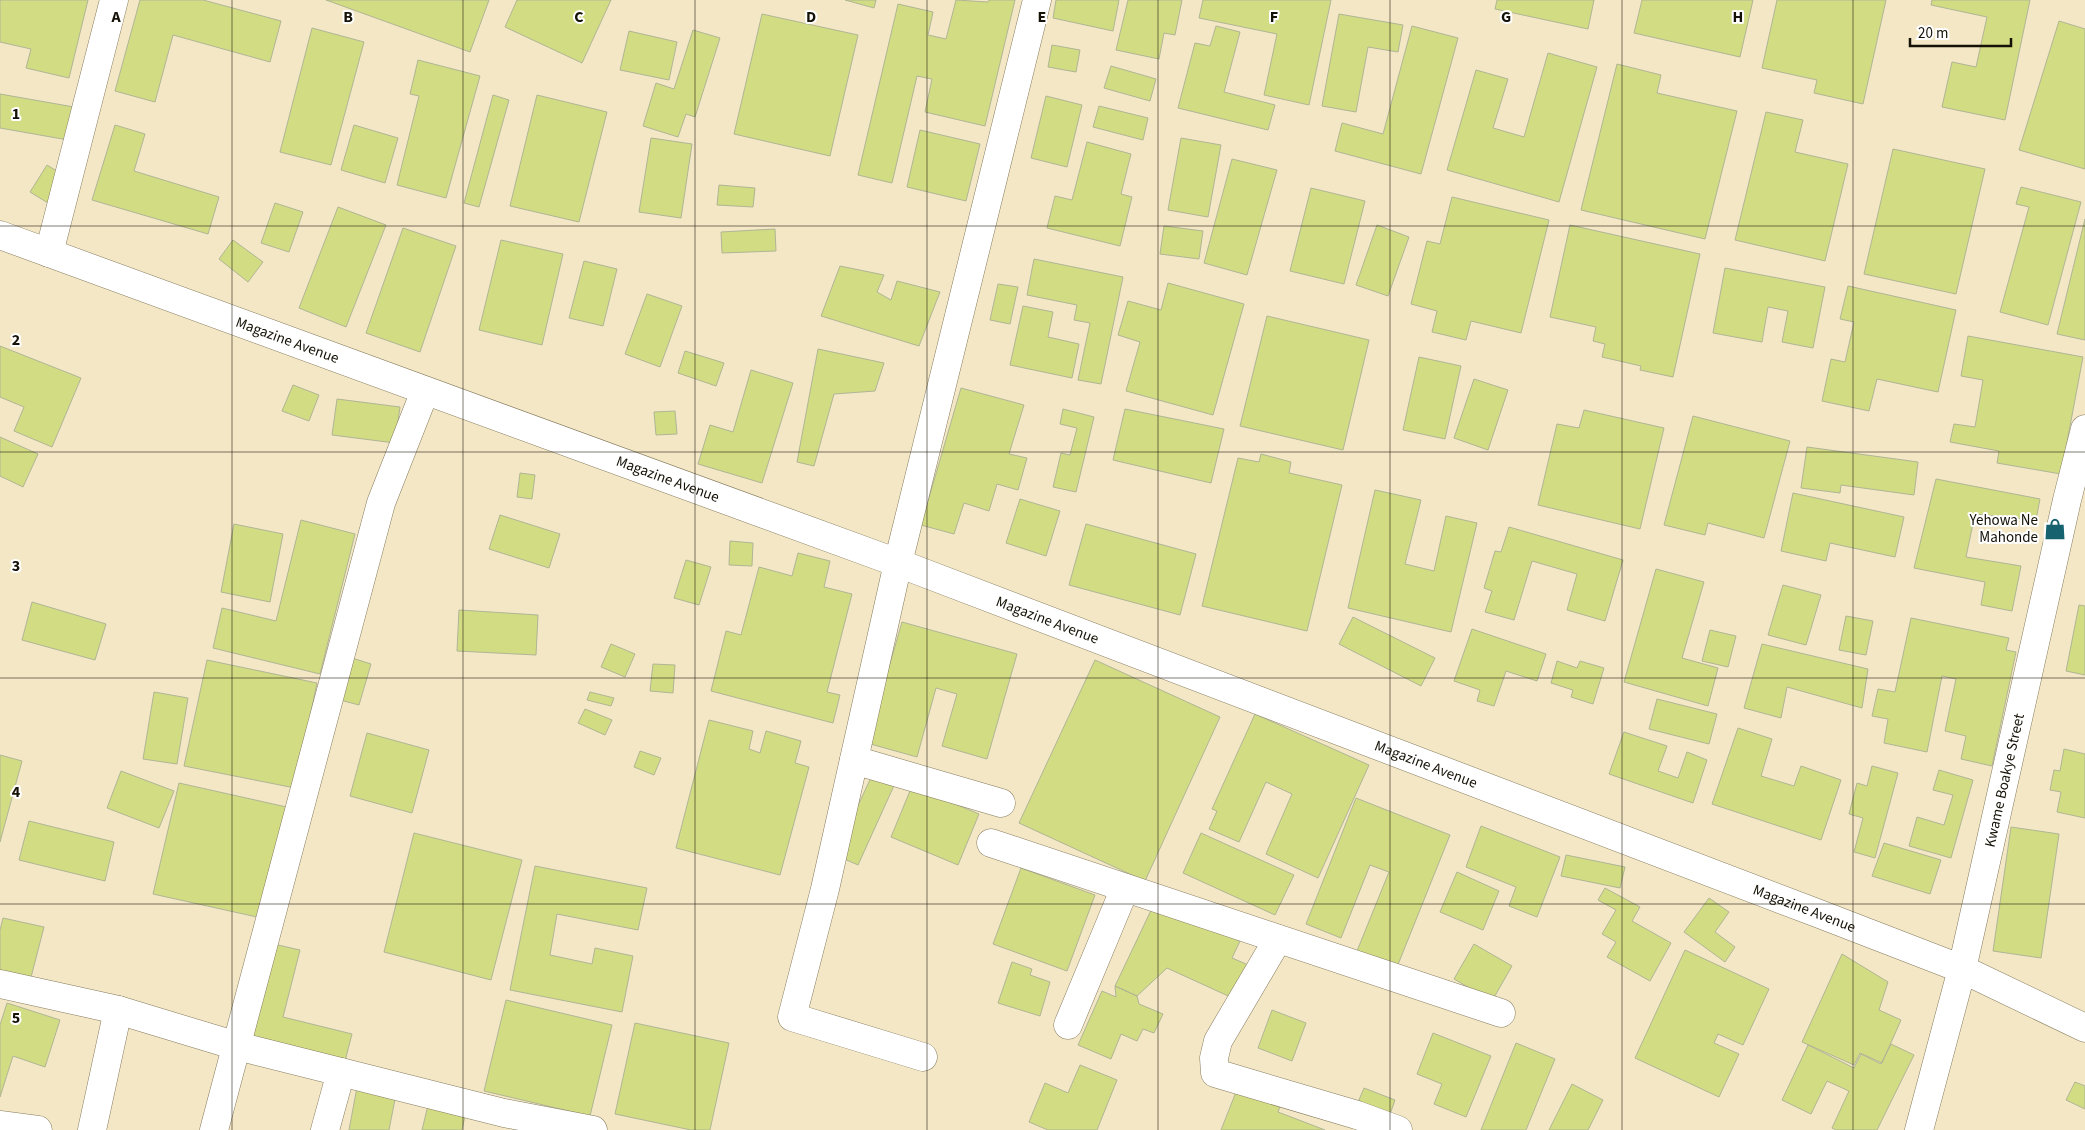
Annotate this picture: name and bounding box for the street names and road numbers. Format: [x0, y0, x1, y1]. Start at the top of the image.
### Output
street label: Magazine Avenue [233, 312, 342, 369]
street label: Magazine Avenue [613, 451, 722, 508]
street label: Magazine Avenue [993, 591, 1102, 650]
street label: Kwame Boakye Street [1980, 712, 2030, 849]
street label: Magazine Avenue [1371, 735, 1480, 794]
street label: Magazine Avenue [1750, 880, 1859, 938]

